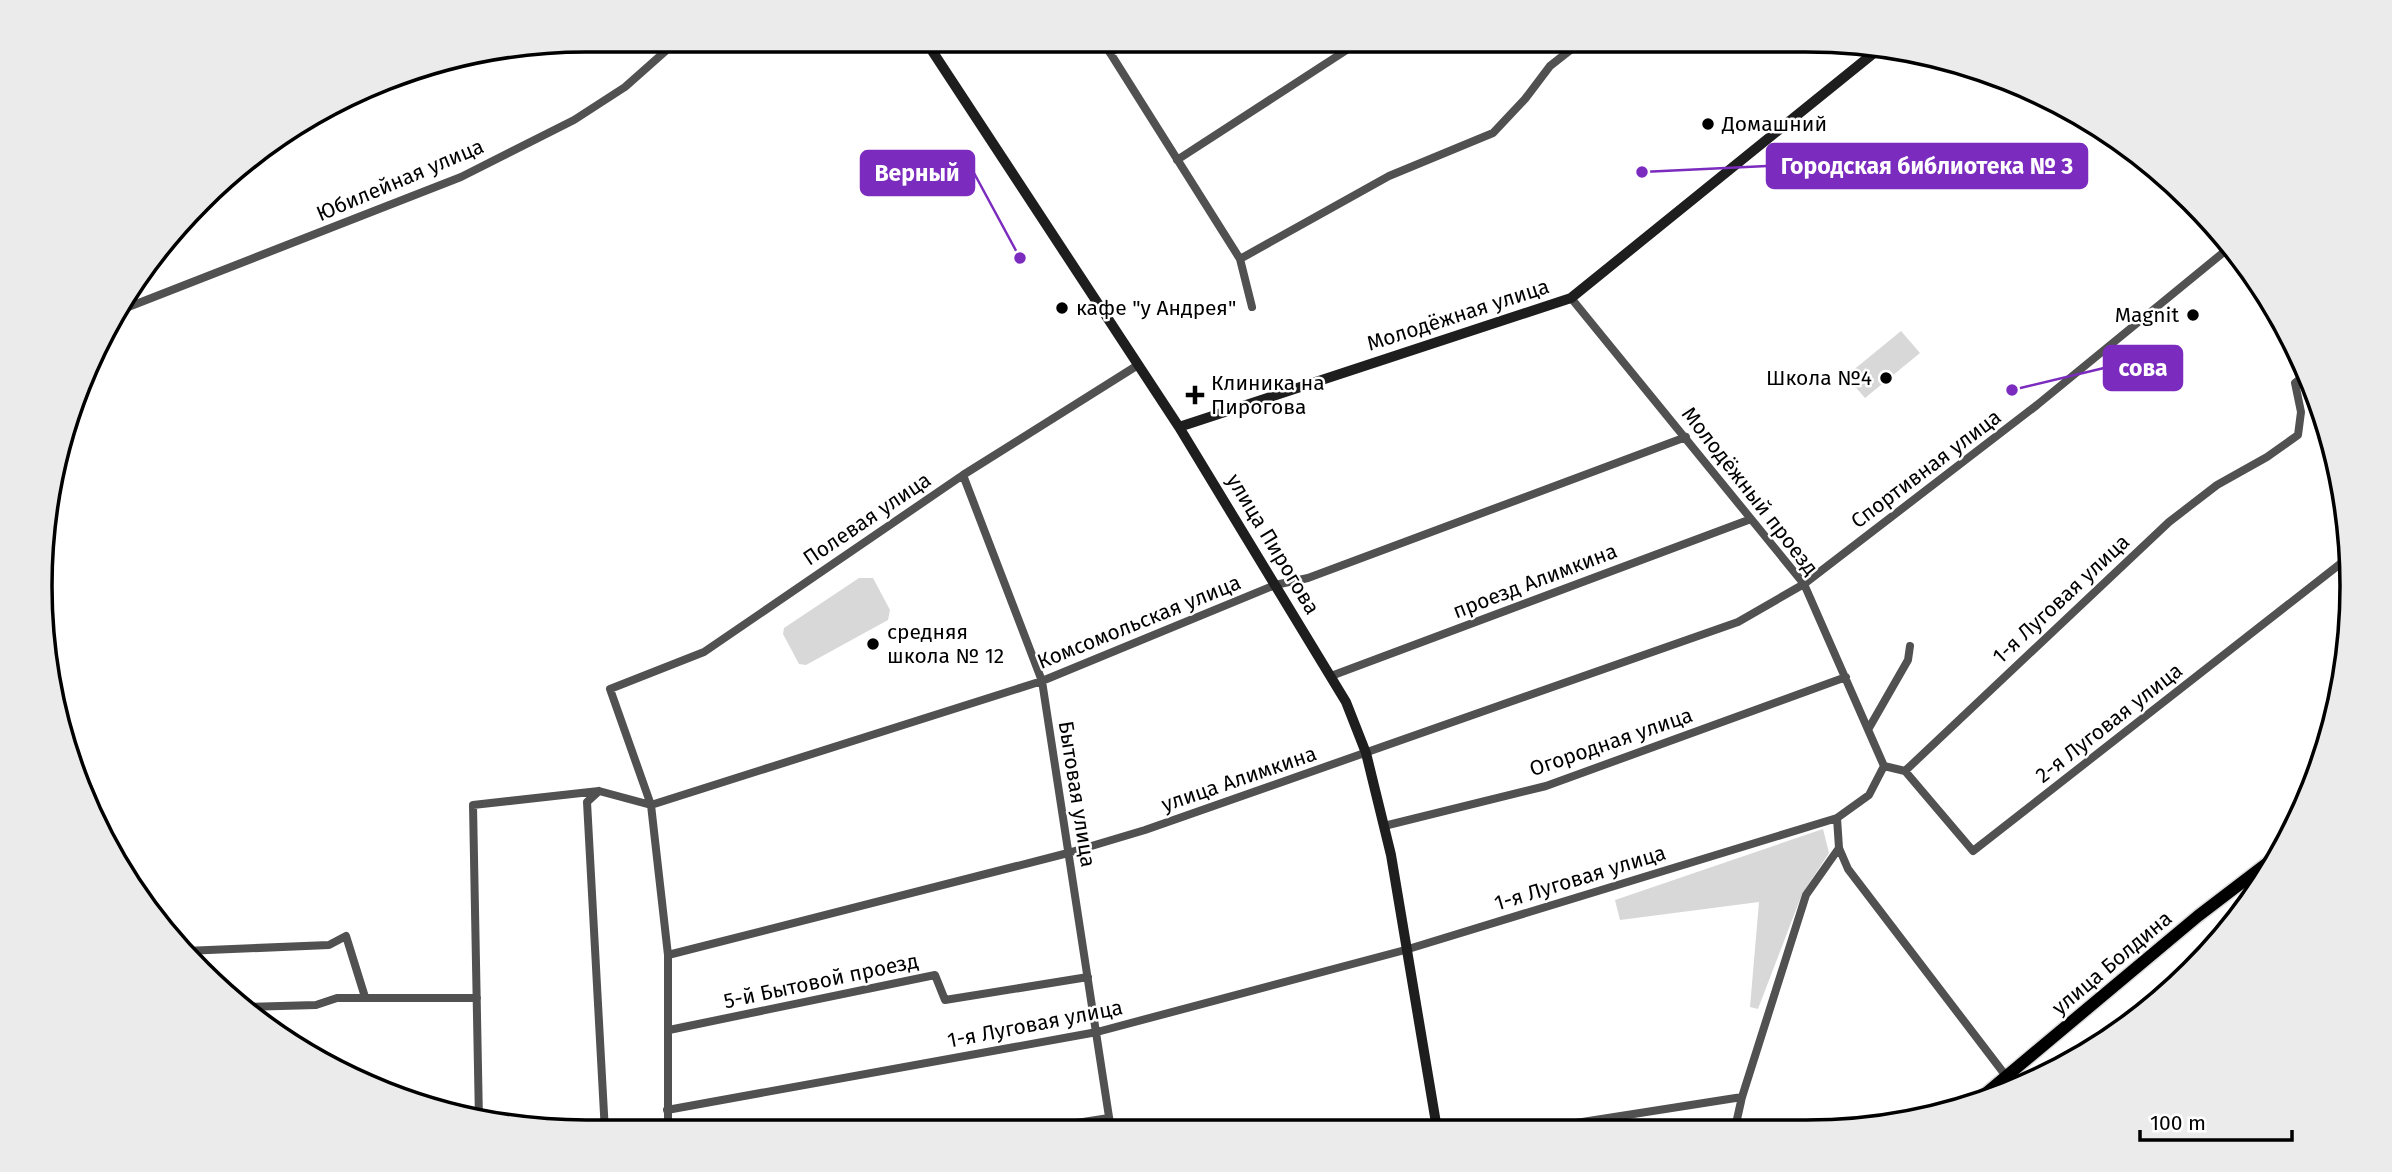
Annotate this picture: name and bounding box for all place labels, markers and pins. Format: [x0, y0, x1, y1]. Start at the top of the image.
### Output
place label: Домашний [1721, 111, 1827, 137]
marker: Домашний [1700, 116, 1716, 132]
callout: Городская библиотека № 3 [1767, 144, 2087, 188]
callout: Верный [861, 151, 974, 195]
place label: кафе "у Андрея" [1076, 295, 1236, 321]
marker: кафе "у Андрея" [1054, 300, 1070, 316]
place label: Magnit [2115, 302, 2179, 328]
marker: Magnit [2185, 307, 2201, 323]
callout: сова [2104, 346, 2182, 390]
place label: Школа №4 [1766, 365, 1872, 391]
place label: Клиника на Пирогова [1211, 370, 1325, 420]
marker: Школа №4 [1878, 370, 1894, 386]
marker: Клиника на Пирогова [1185, 385, 1205, 405]
place label: средняя школа № 12 [887, 619, 1004, 669]
marker: средняя школа № 12 [865, 636, 881, 652]

